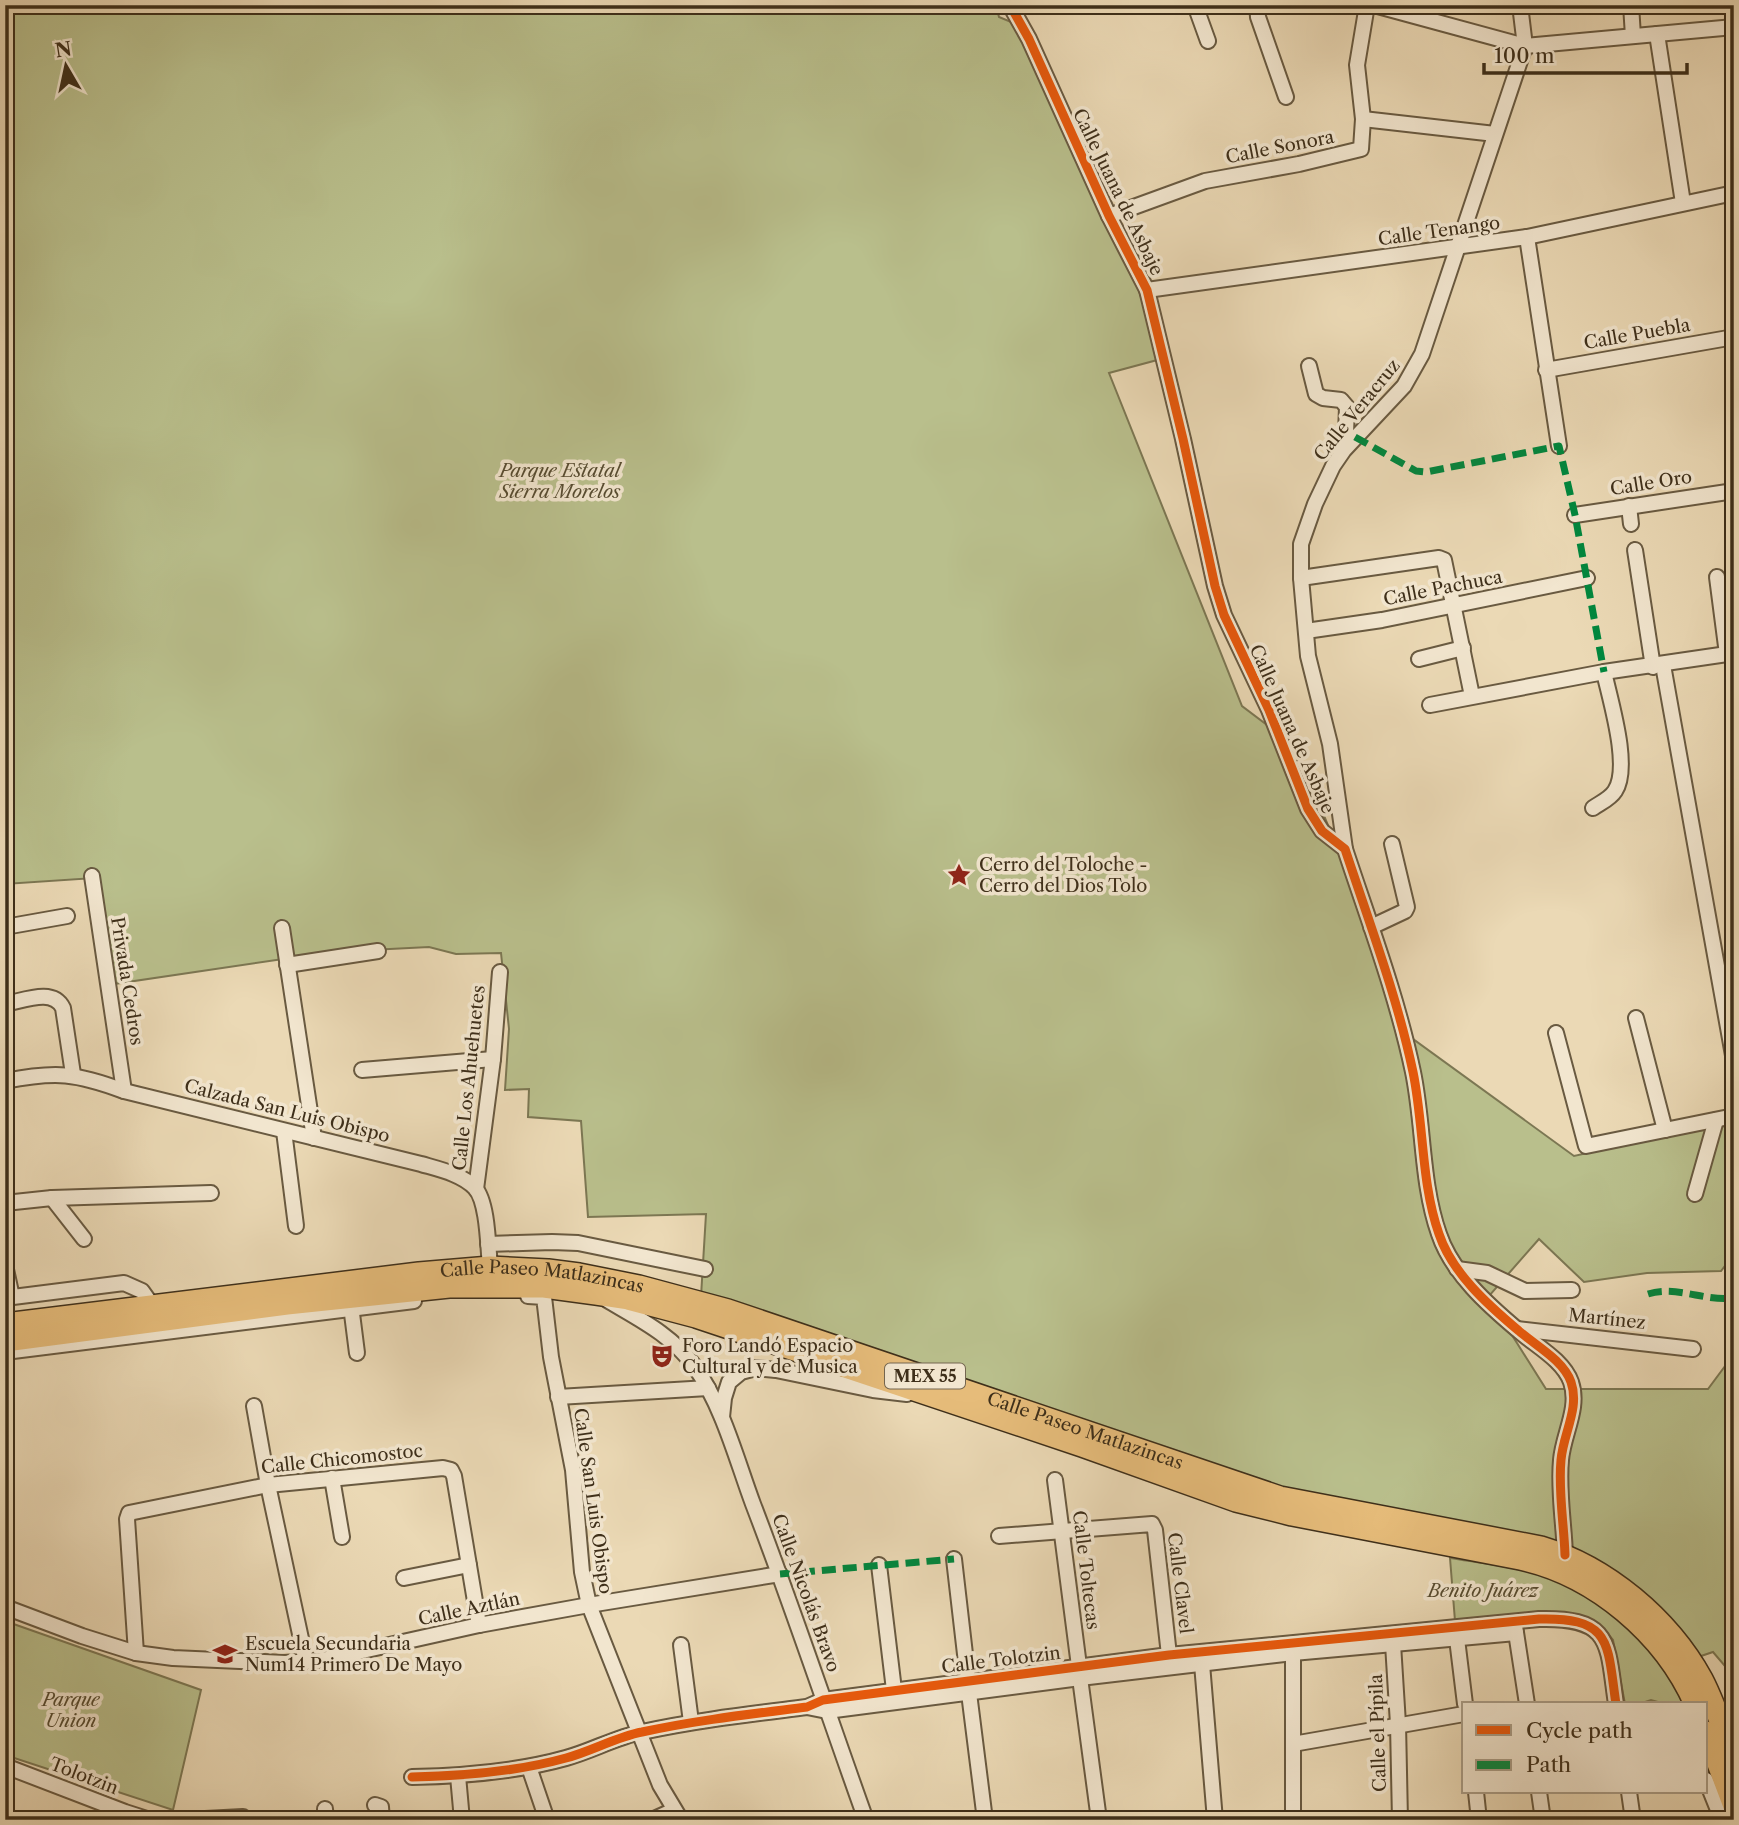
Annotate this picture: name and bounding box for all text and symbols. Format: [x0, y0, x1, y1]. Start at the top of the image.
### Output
north arrow [32, 32, 102, 102]
scale bar [1484, 32, 1686, 76]
text: N [53, 37, 73, 62]
text: 100 m [1494, 43, 1555, 68]
street label: Calle Juana de Asbaje [1068, 105, 1168, 279]
street label: Calle Sonora [1224, 126, 1337, 168]
street label: Calle Tenango [1377, 212, 1501, 250]
street label: Calle Puebla [1582, 314, 1692, 354]
street label: Calle Veracruz [1309, 355, 1405, 465]
park label: Parque Estatal Sierra Morelos [497, 460, 623, 503]
street label: Calle Oro [1609, 466, 1693, 500]
street label: Calle Pachuca [1382, 566, 1505, 610]
street label: Calle Juana de Asbaje [1245, 641, 1339, 817]
place label: Cerro del Toloche - Cerro del Dios Tolo [979, 854, 1147, 897]
place icon: Cerro del Toloche - Cerro del Dios Tolo [945, 861, 973, 889]
street label: Privada Cedros [106, 915, 148, 1047]
street label: Calle Los Ahuehuetes [448, 984, 490, 1172]
street label: Calzada San Luis Obispo [182, 1075, 392, 1147]
street label: Calle Paseo Matlazincas [439, 1256, 647, 1298]
street label: Martínez [1567, 1304, 1647, 1334]
place label: Foro Landó Espacio Cultural y de Musica [682, 1335, 858, 1378]
theatre icon: Foro Landó Espacio Cultural y de Musica [648, 1342, 676, 1370]
road number: MEX 55 [885, 1364, 965, 1388]
street label: Calle Paseo Matlazincas [984, 1388, 1186, 1474]
street label: Calle San Luis Obispo [569, 1407, 617, 1595]
street label: Calle Chicomostoc [260, 1440, 424, 1478]
street label: Calle Toltecas [1068, 1509, 1104, 1631]
street label: Calle Nicolás Bravo [767, 1511, 845, 1675]
street label: Calle Clavel [1163, 1531, 1197, 1635]
park label: Benito Juárez [1426, 1580, 1540, 1602]
street label: Calle Aztlán [416, 1588, 522, 1630]
place label: Escuela Secundaria Num14 Primero De Mayo [245, 1633, 462, 1676]
school or university icon: Escuela Secundaria Num14 Primero De Mayo [211, 1640, 239, 1668]
street label: Calle Tolotzin [940, 1642, 1062, 1678]
street label: Calle el Pípila [1365, 1673, 1391, 1792]
park label: Parque Union [40, 1689, 101, 1732]
legend [1462, 1702, 1708, 1794]
text: Cycle path [1526, 1718, 1633, 1743]
text: Path [1526, 1752, 1571, 1777]
street label: Tolotzin [47, 1753, 121, 1799]

